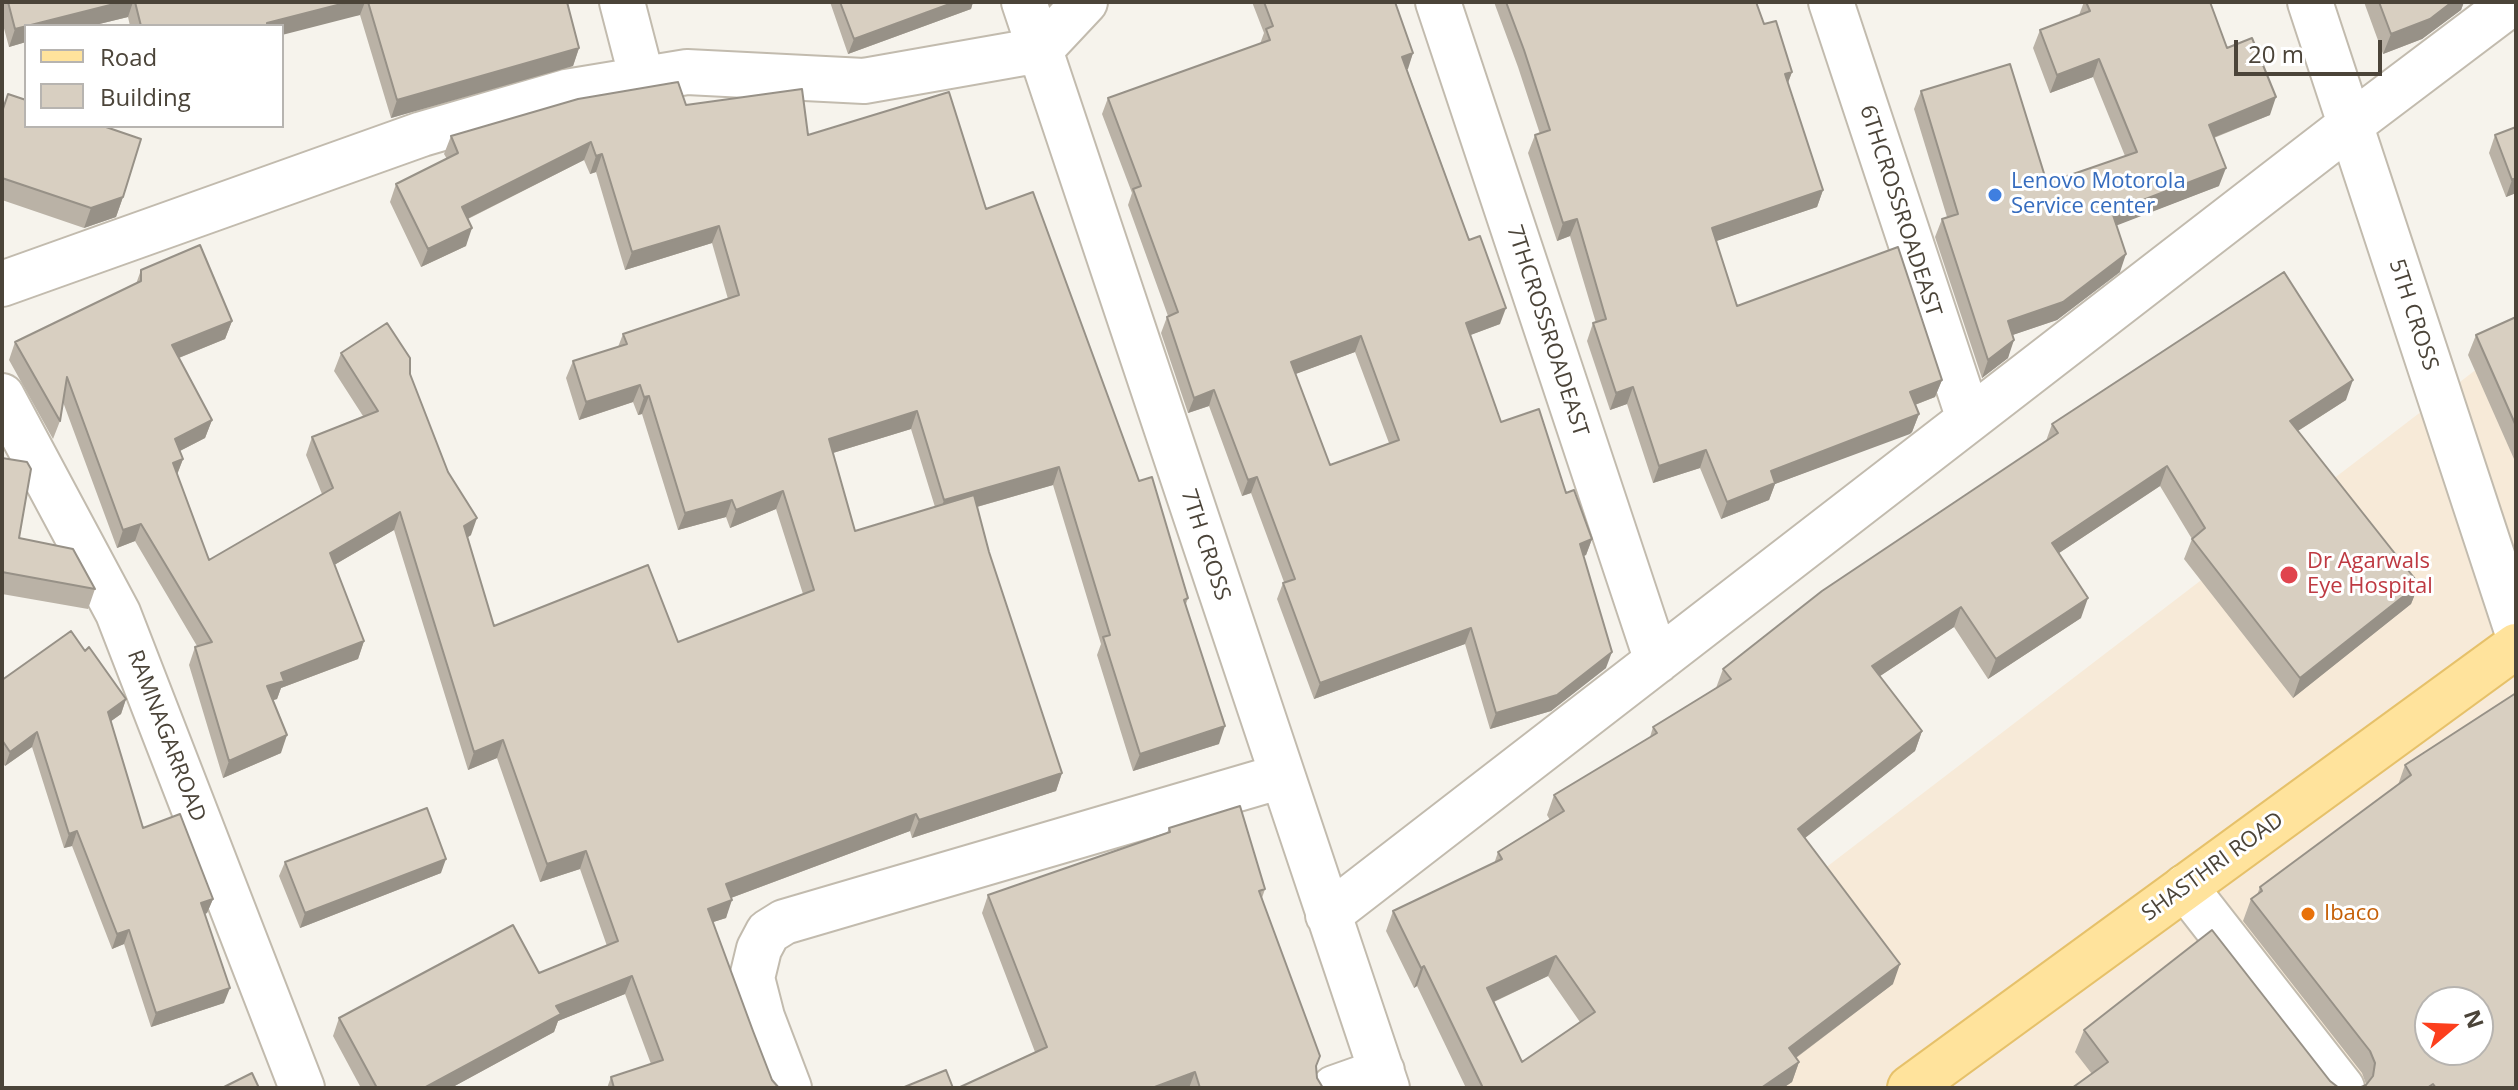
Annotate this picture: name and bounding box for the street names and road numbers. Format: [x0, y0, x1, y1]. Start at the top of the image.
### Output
street label: 6THCROSSROADEAST [1853, 102, 1947, 320]
street label: 7THCROSSROADEAST [1500, 222, 1594, 440]
street label: 5TH CROSS [2383, 256, 2443, 374]
street label: 7TH CROSS [1175, 486, 1235, 604]
street label: RAMNAGARROAD [121, 646, 211, 826]
street label: SHASTHRI ROAD [2137, 807, 2289, 927]

